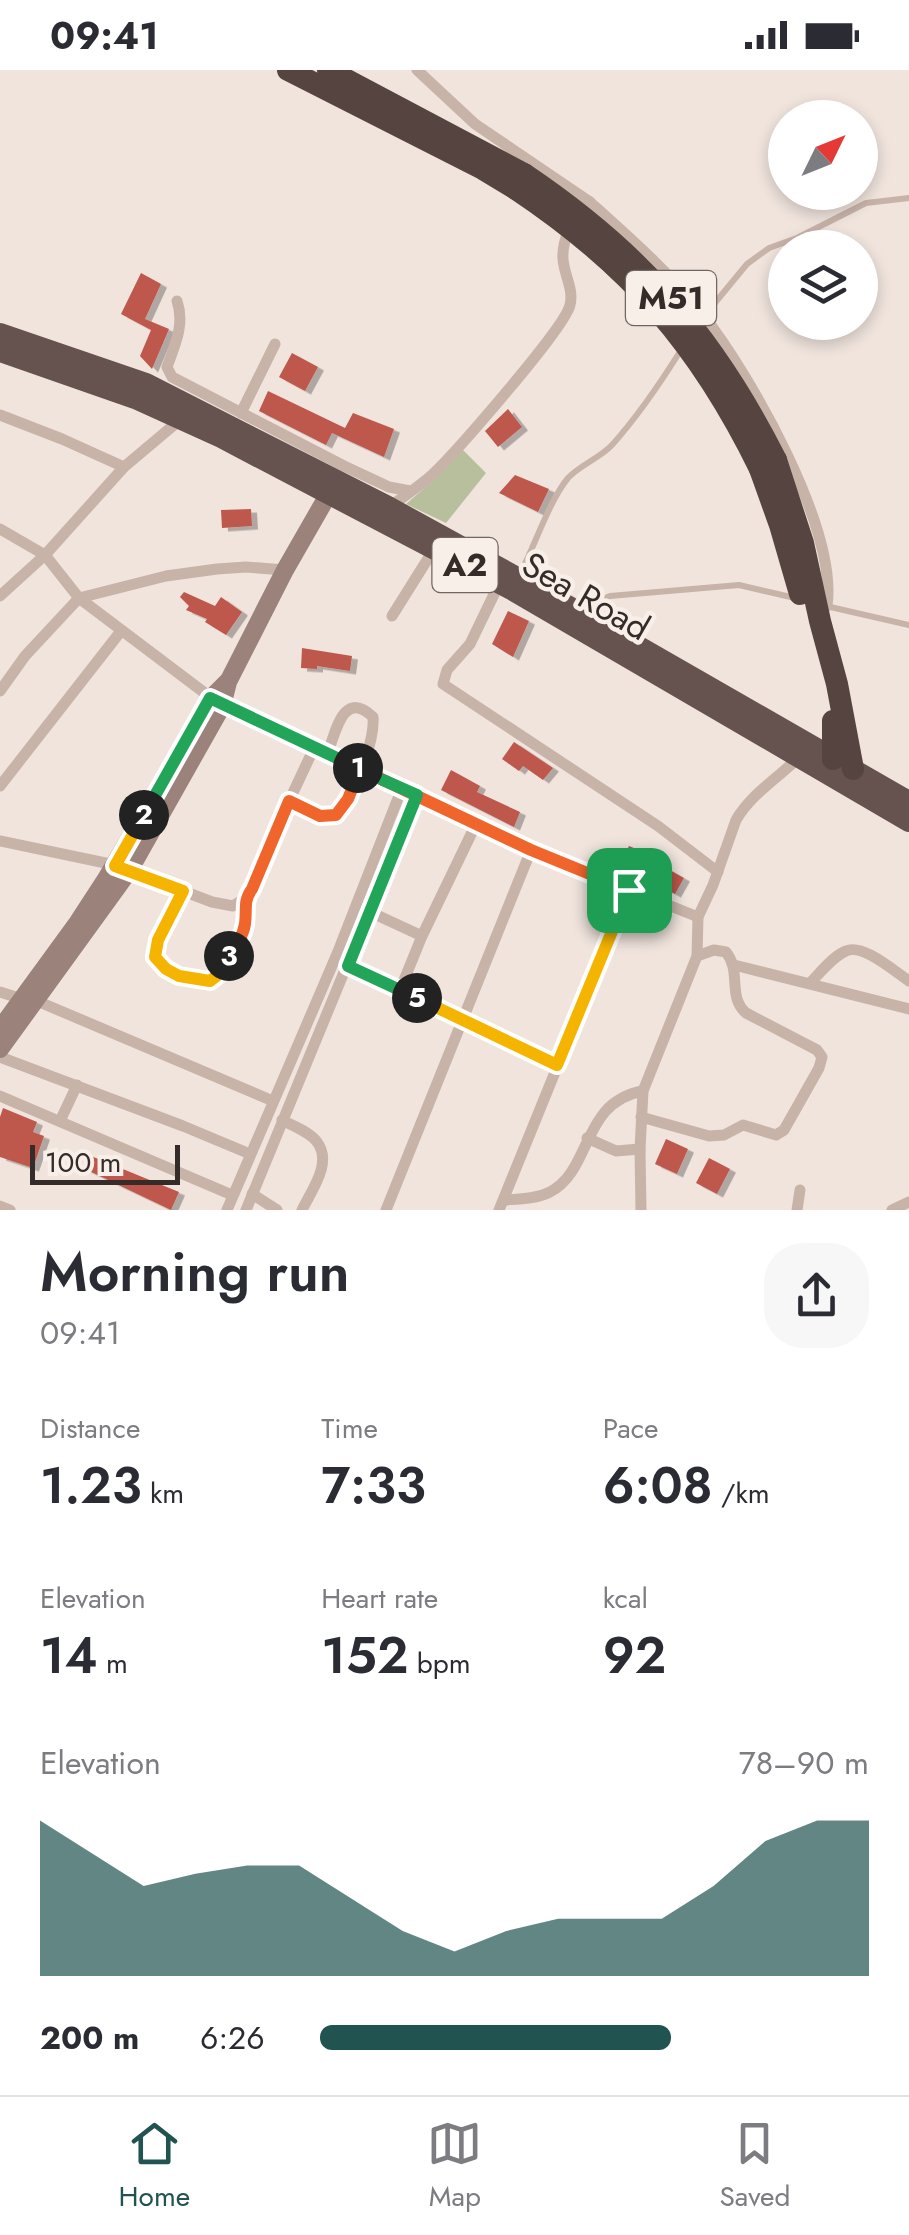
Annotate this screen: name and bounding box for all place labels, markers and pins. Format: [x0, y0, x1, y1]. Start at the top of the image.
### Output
pin: 1 [333, 743, 383, 793]
pin: 2 [119, 790, 169, 840]
pin [587, 848, 672, 933]
pin: 3 [204, 931, 254, 981]
pin: 5 [392, 973, 442, 1023]

